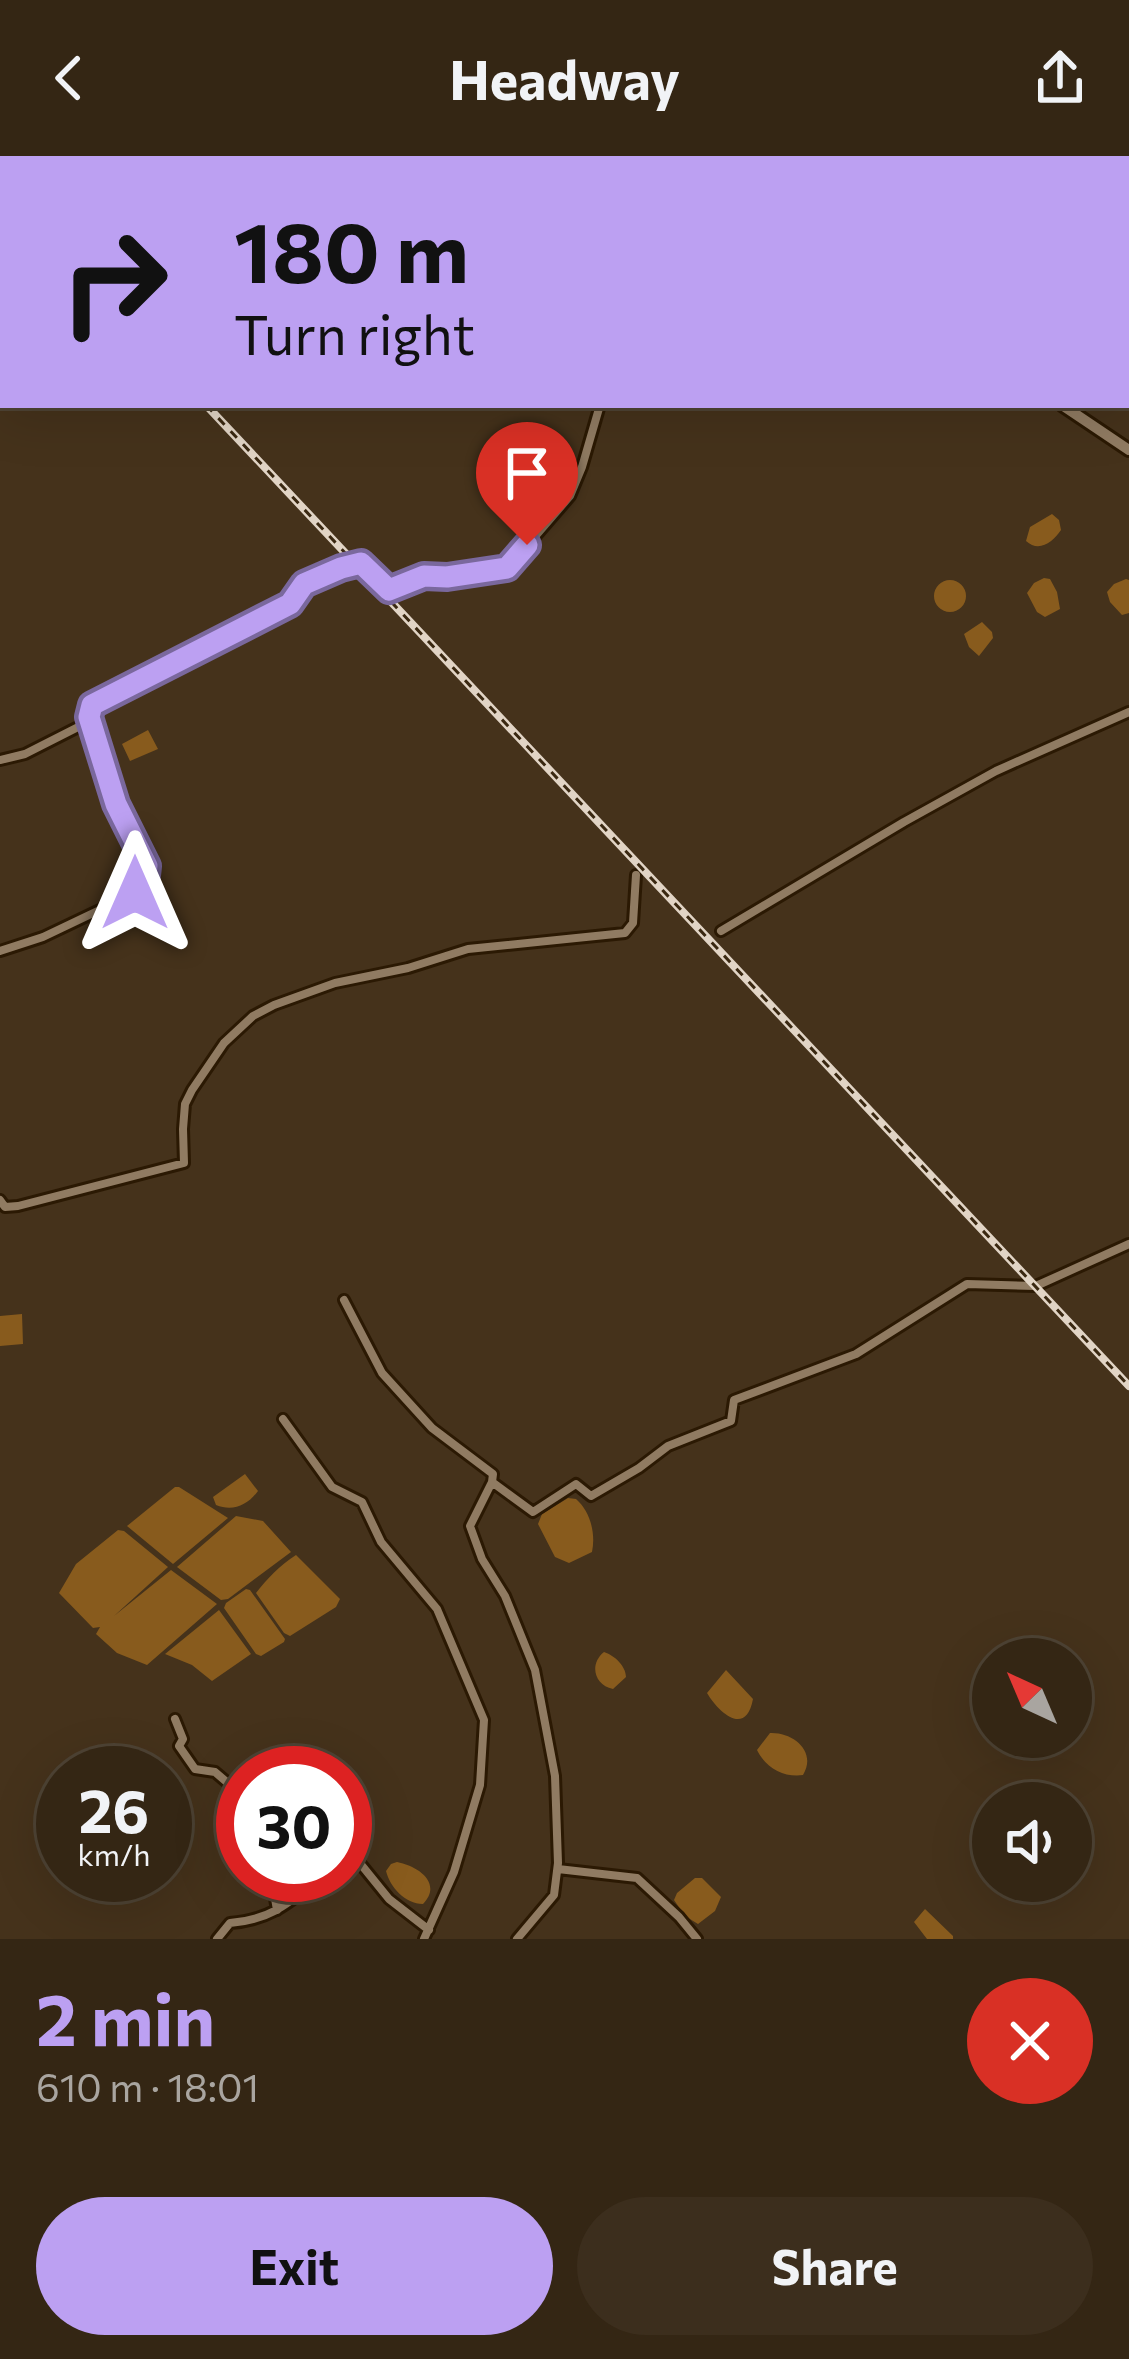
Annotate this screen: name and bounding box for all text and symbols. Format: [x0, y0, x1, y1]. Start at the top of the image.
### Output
icon: back [36, 45, 102, 111]
text: Headway [449, 45, 680, 111]
icon: share [1027, 45, 1093, 111]
text: 180 m [234, 198, 469, 300]
icon: right [36, 204, 192, 360]
text: Turn right [234, 300, 475, 366]
pin [476, 422, 578, 545]
icon: arrive [494, 440, 560, 506]
position arrow [72, 830, 198, 956]
north arrow [972, 1638, 1092, 1758]
map controls [972, 1638, 1092, 1902]
speed limit sign: 30 [216, 1746, 372, 1902]
text: 26 [79, 1772, 149, 1845]
button: sound [972, 1782, 1092, 1902]
text: km/h [78, 1835, 150, 1872]
text: 2 min [36, 1973, 215, 2061]
button: close [967, 1978, 1093, 2104]
text: 610 m · 18:01 [36, 2062, 259, 2110]
button: Exit [36, 2197, 553, 2335]
button: Share [577, 2197, 1093, 2335]

